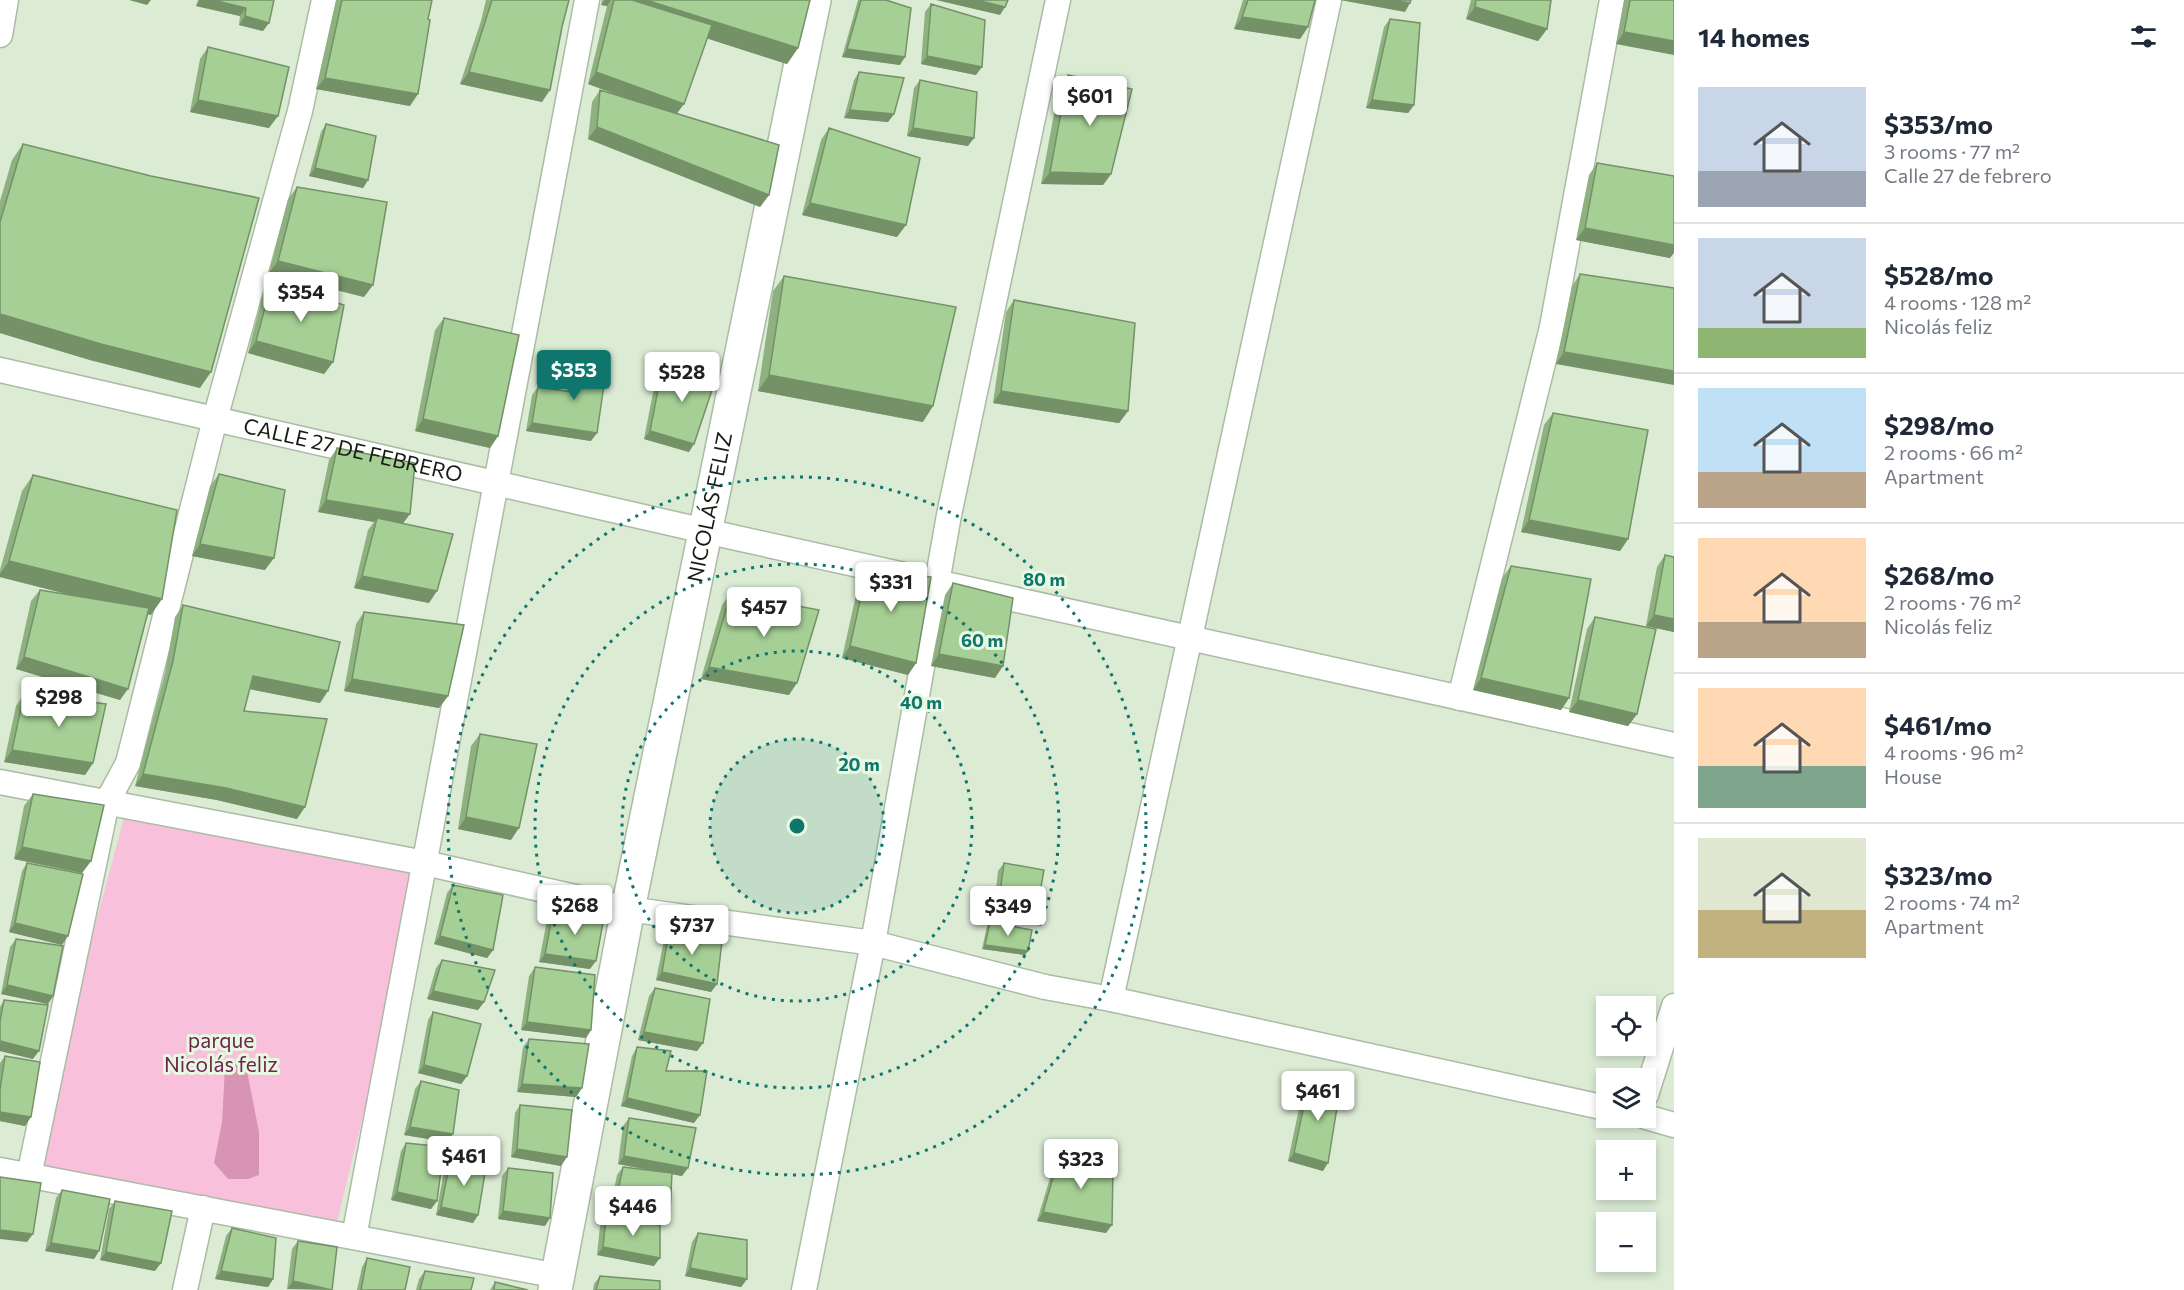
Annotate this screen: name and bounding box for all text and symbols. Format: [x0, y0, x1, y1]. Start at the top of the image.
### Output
icon: filters [2127, 20, 2160, 53]
text: 14 homes [1698, 21, 1810, 52]
pin: $601 [1054, 76, 1126, 127]
text: $601 [1067, 83, 1113, 107]
text: $353/mo [1884, 108, 1993, 139]
icon: home [1746, 111, 1818, 183]
text: 3 rooms · 77 m² [1884, 139, 2020, 163]
text: Calle 27 de febrero [1884, 163, 2052, 187]
text: $528/mo [1884, 259, 1993, 290]
icon: home [1746, 262, 1818, 334]
pin: $354 [265, 272, 337, 323]
text: $354 [277, 279, 325, 303]
text: 4 rooms · 128 m² [1884, 290, 2031, 314]
text: Nicolás feliz [1884, 314, 1993, 338]
pin: $353 [538, 350, 610, 401]
pin: $528 [646, 352, 718, 403]
text: $353 [551, 357, 597, 381]
text: $528 [659, 359, 705, 383]
text: $298/mo [1884, 409, 1994, 440]
street label: CALLE 27 DE FEBRERO [241, 412, 465, 486]
icon: home [1746, 412, 1818, 484]
street label: NICOLÁS FELIZ [681, 430, 736, 584]
text: 2 rooms · 66 m² [1884, 440, 2023, 464]
text: Apartment [1884, 464, 1984, 488]
text: $268/mo [1884, 559, 1994, 590]
pin: $331 [855, 562, 927, 613]
icon: home [1746, 562, 1818, 634]
text: 80 m [1023, 568, 1065, 590]
text: $331 [869, 569, 913, 593]
pin: $457 [728, 587, 800, 638]
text: 2 rooms · 76 m² [1884, 590, 2021, 614]
text: $457 [741, 594, 787, 618]
text: Nicolás feliz [1884, 614, 1993, 638]
text: 60 m [961, 629, 1003, 651]
pin: $298 [23, 677, 95, 728]
text: $298 [35, 684, 83, 708]
text: 40 m [900, 691, 942, 713]
text: $461/mo [1884, 709, 1992, 740]
icon: home [1746, 712, 1818, 784]
text: 4 rooms · 96 m² [1884, 740, 2024, 764]
text: 20 m [838, 753, 880, 775]
text: House [1884, 764, 1942, 788]
centre of rings [787, 816, 807, 836]
text: $323/mo [1884, 859, 1993, 890]
icon: home [1746, 862, 1818, 934]
pin: $268 [539, 885, 611, 936]
pin: $349 [972, 886, 1044, 937]
text: 2 rooms · 74 m² [1884, 890, 2020, 914]
text: $268 [551, 892, 599, 916]
text: $349 [984, 893, 1032, 917]
pin: $737 [656, 905, 728, 956]
text: $737 [670, 912, 714, 936]
text: Apartment [1884, 914, 1984, 938]
map controls [1596, 996, 1656, 1272]
button: locate [1596, 996, 1656, 1056]
park label: parque Nicolás feliz [164, 1027, 278, 1076]
button: layers [1596, 1068, 1656, 1128]
pin: $461 [1282, 1071, 1354, 1122]
text: $461 [1295, 1078, 1341, 1102]
pin: $461 [428, 1136, 500, 1187]
pin: $323 [1045, 1139, 1117, 1190]
button: + [1596, 1140, 1656, 1200]
text: $461 [441, 1143, 487, 1167]
text: $323 [1058, 1146, 1104, 1170]
pin: $446 [597, 1186, 669, 1237]
text: $446 [609, 1193, 657, 1217]
button: − [1596, 1212, 1656, 1272]

